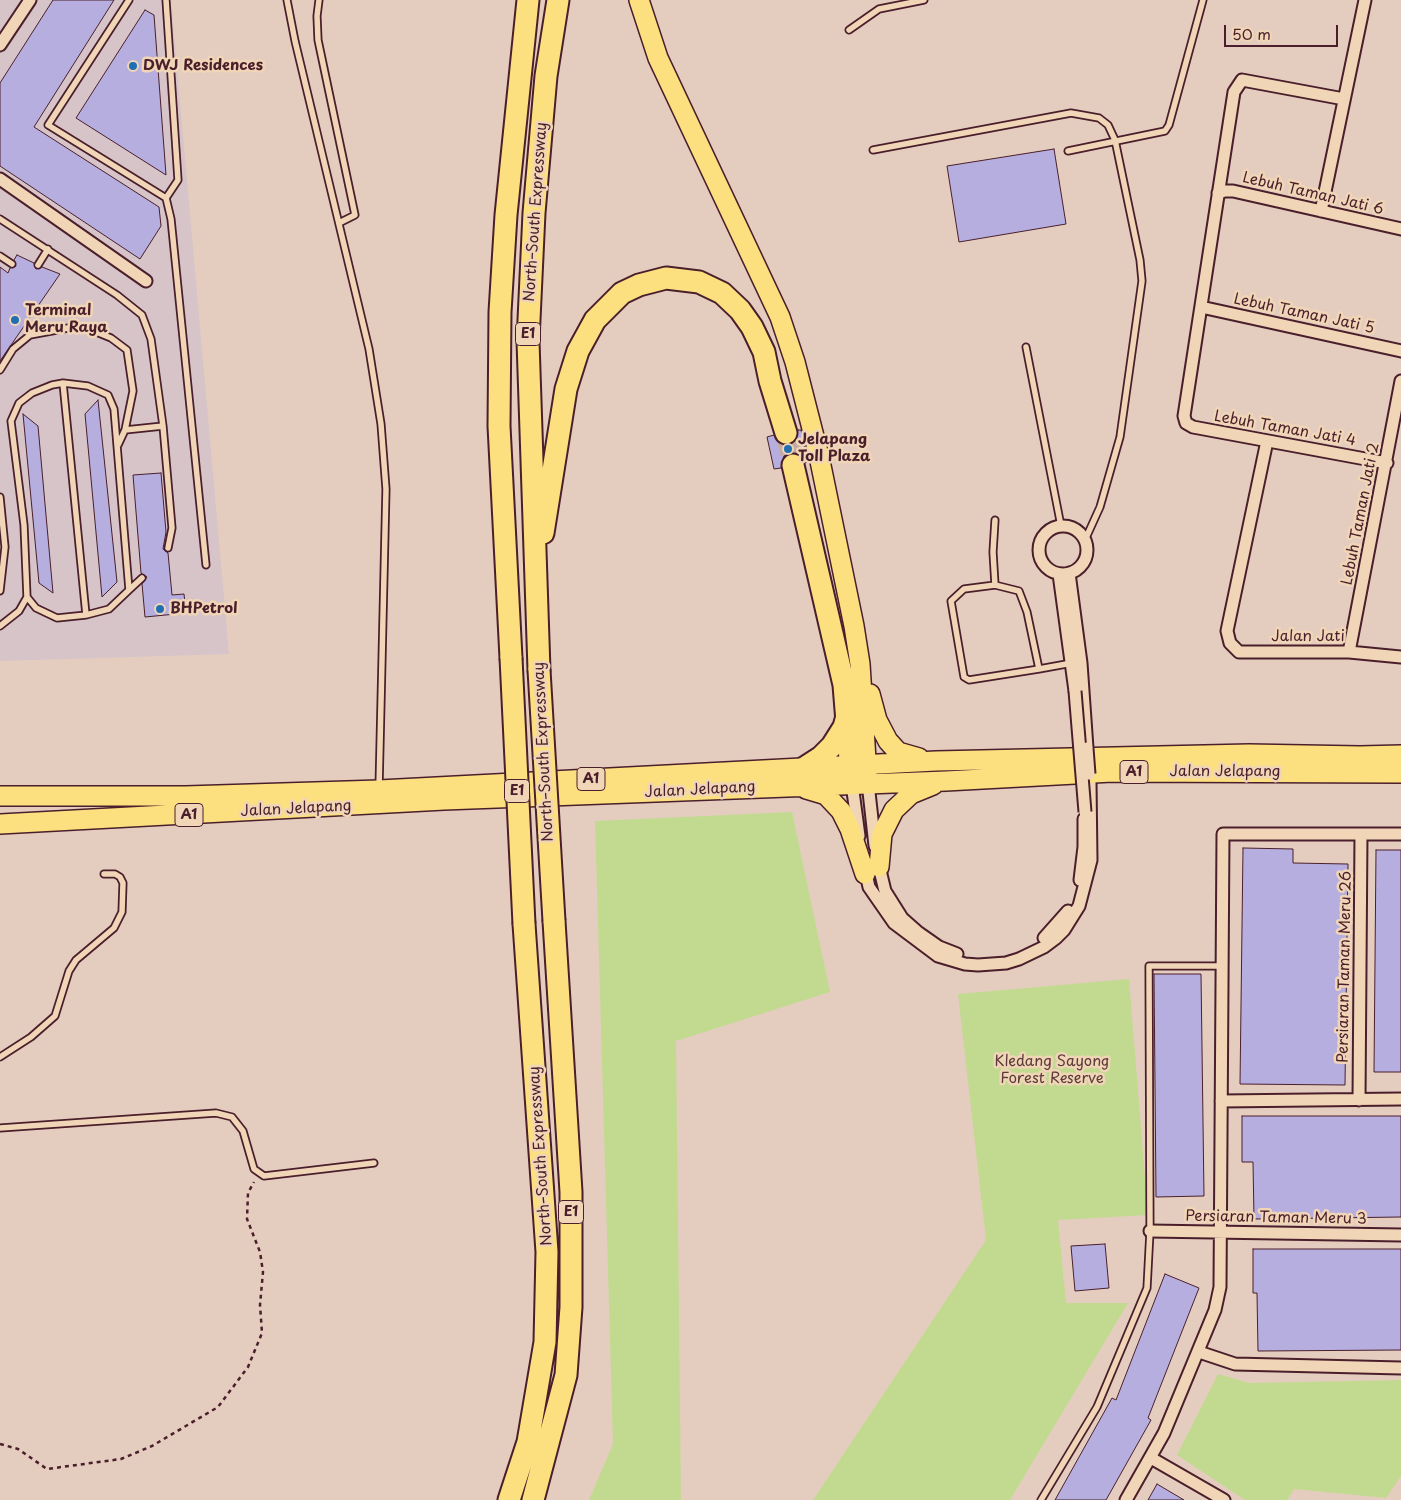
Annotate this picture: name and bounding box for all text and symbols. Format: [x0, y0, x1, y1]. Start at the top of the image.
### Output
scale bar [1226, 15, 1340, 47]
text: 50 m [1232, 22, 1271, 45]
place label: DWJ Residences [143, 57, 263, 75]
marker: DWJ Residences [127, 60, 139, 72]
street label: North–South Expressway [521, 122, 551, 302]
street label: Lebuh Taman Jati 6 [1241, 169, 1385, 219]
street label: Lebuh Taman Jati 5 [1232, 290, 1376, 338]
place label: Terminal Meru Raya [25, 302, 108, 337]
marker: Terminal Meru Raya [9, 314, 21, 326]
road number: E1 [516, 322, 540, 346]
street label: Lebuh Taman Jati 4 [1213, 408, 1357, 450]
place label: Jelapang Toll Plaza [798, 431, 870, 466]
street label: Lebuh Taman Jati 2 [1338, 441, 1384, 587]
marker: Jelapang Toll Plaza [782, 443, 794, 455]
place label: BHPetrol [170, 600, 238, 618]
marker: BHPetrol [154, 603, 166, 615]
street label: Jalan Jati [1271, 628, 1345, 646]
street label: North–South Expressway [530, 662, 558, 842]
road number: A1 [1120, 760, 1148, 784]
street label: Jalan Jelapang [1170, 763, 1280, 781]
road number: A1 [577, 768, 605, 791]
street label: Jalan Jelapang [644, 778, 756, 802]
road number: E1 [504, 779, 530, 802]
street label: Jalan Jelapang [240, 797, 352, 821]
road number: A1 [175, 804, 203, 826]
street label: Persiaran Taman Meru 26 [1334, 871, 1356, 1063]
park label: Kledang Sayong Forest Reserve [994, 1053, 1110, 1088]
street label: North–South Expressway [526, 1066, 556, 1246]
road number: E1 [558, 1200, 584, 1224]
street label: Persiaran Taman Meru 3 [1185, 1207, 1367, 1229]

